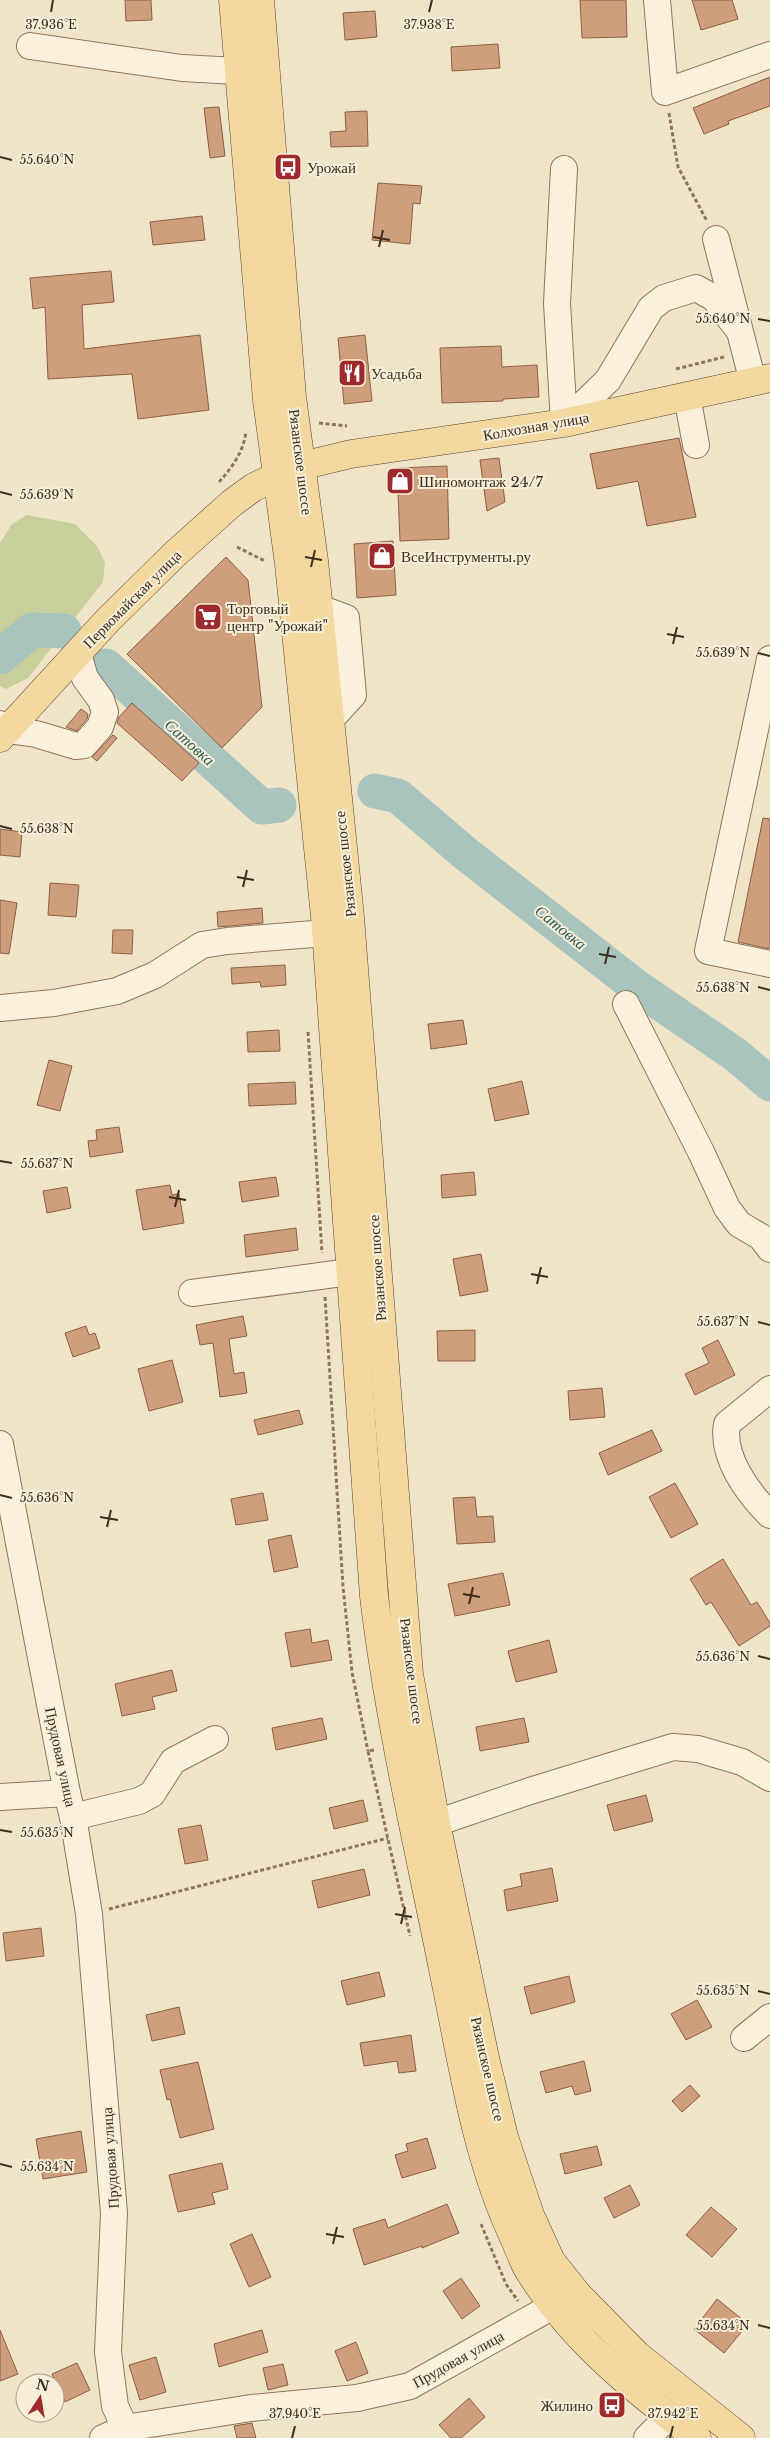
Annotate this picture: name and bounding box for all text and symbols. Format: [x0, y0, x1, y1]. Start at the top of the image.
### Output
text: 37.936°E [25, 17, 77, 32]
text: 37.938°E [403, 17, 455, 32]
text: 55.640°N [20, 152, 75, 167]
bus stop icon: Урожай [273, 152, 303, 182]
place label: Урожай [307, 158, 356, 177]
text: 55.640°N [696, 311, 751, 326]
restaurant icon: Усадьба [337, 358, 367, 388]
place label: Усадьба [371, 364, 422, 383]
street label: Колхозная улица [482, 407, 591, 445]
street label: Рязанское шоссе [285, 408, 317, 516]
shop icon: Шиномонтаж 24/7 [385, 466, 415, 496]
place label: Шиномонтаж 24/7 [419, 472, 543, 491]
text: 55.639°N [20, 487, 74, 502]
shop icon: ВсеИнструменты.ру [367, 541, 397, 571]
street label: Первомайская улица [79, 545, 186, 652]
place label: ВсеИнструменты.ру [401, 547, 531, 566]
place label: Торговый центр "Урожай" [227, 599, 328, 635]
supermarket icon: Торговый центр "Урожай" [193, 602, 223, 632]
text: 55.639°N [696, 645, 750, 660]
water label: Сатовка [161, 714, 219, 770]
street label: Рязанское шоссе [330, 810, 360, 918]
text: 55.638°N [20, 821, 74, 836]
water label: Сатовка [531, 900, 591, 954]
text: 55.638°N [696, 980, 750, 995]
text: 55.637°N [21, 1156, 73, 1171]
street label: Рязанское шоссе [364, 1214, 390, 1322]
text: 55.637°N [697, 1314, 749, 1329]
text: 55.636°N [20, 1490, 74, 1505]
street label: Рязанское шоссе [396, 1617, 428, 1725]
text: 55.636°N [696, 1649, 750, 1664]
street label: Прудовая улица [41, 1705, 81, 1809]
text: 55.635°N [20, 1825, 74, 1840]
text: 55.635°N [696, 1983, 750, 1998]
street label: Рязанское шоссе [467, 2015, 509, 2123]
street label: Прудовая улица [97, 2106, 123, 2209]
text: 55.634°N [20, 2159, 74, 2174]
text: 55.634°N [696, 2318, 750, 2333]
street label: Прудовая улица [409, 2326, 507, 2392]
north arrow [15, 2373, 65, 2423]
text: N [34, 2375, 51, 2395]
bus stop icon: Жилино [597, 2390, 627, 2420]
place label: Жилино [540, 2396, 593, 2415]
text: 37.940°E [269, 2406, 321, 2421]
text: 37.942°E [648, 2406, 699, 2421]

